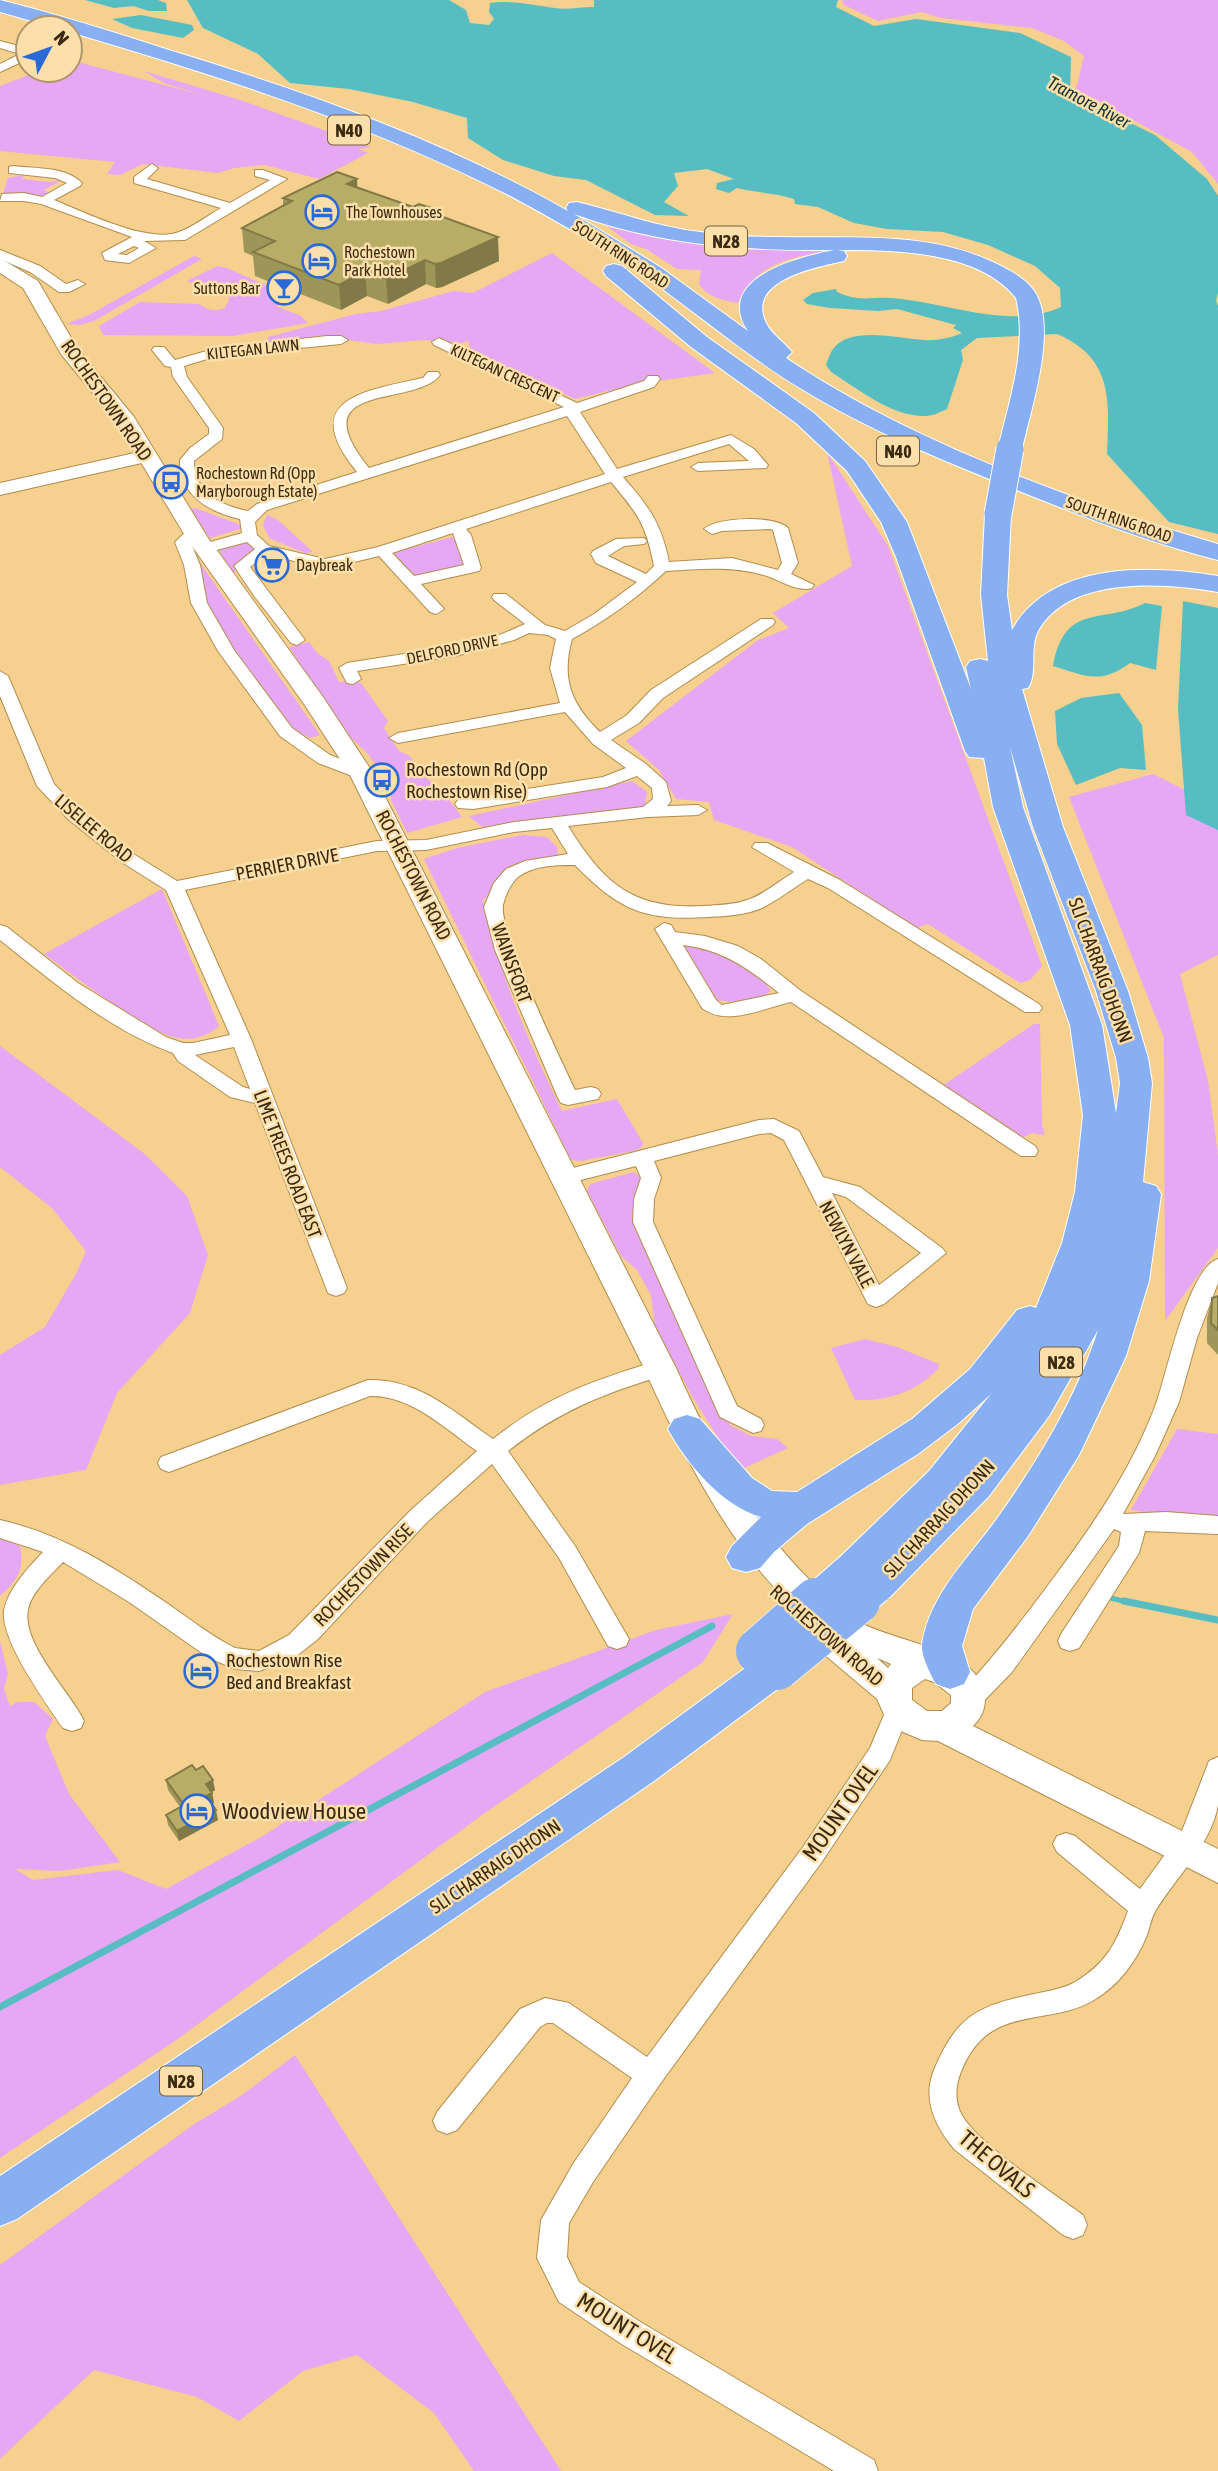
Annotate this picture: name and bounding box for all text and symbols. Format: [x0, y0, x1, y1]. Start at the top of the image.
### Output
north arrow [14, 14, 84, 84]
text: N [50, 26, 74, 49]
water label: Tramore River [1044, 71, 1135, 133]
road number: N40 [328, 116, 370, 145]
hotel icon: The Townhouses [303, 193, 341, 231]
place label: The Townhouses [346, 203, 443, 221]
street label: SOUTH RING ROAD [570, 216, 672, 292]
road number: N28 [705, 227, 747, 256]
hotel icon: Rochestown Park Hotel [300, 242, 338, 280]
place label: Rochestown Park Hotel [344, 243, 415, 279]
bar icon: Suttons Bar [265, 269, 303, 307]
place label: Suttons Bar [194, 279, 260, 297]
street label: ROCHESTOWN ROAD [57, 335, 157, 465]
street label: KILTEGAN LAWN [206, 335, 300, 363]
street label: KILTEGAN CRESCENT [448, 340, 562, 406]
road number: N40 [877, 436, 919, 466]
bus stop icon: Rochestown Rd (Opp Maryborough Estate) [152, 463, 190, 501]
place label: Rochestown Rd (Opp Maryborough Estate) [196, 464, 318, 501]
street label: SOUTH RING ROAD [1064, 493, 1174, 545]
supermarket icon: Daybreak [253, 546, 291, 584]
place label: Daybreak [296, 556, 353, 575]
street label: DELFORD DRIVE [405, 631, 499, 667]
place label: Rochestown Rd (Opp Rochestown Rise) [406, 758, 548, 802]
bus stop icon: Rochestown Rd (Opp Rochestown Rise) [363, 761, 401, 799]
street label: LISELEE ROAD [51, 789, 137, 867]
street label: ROCHESTOWN ROAD [372, 806, 456, 944]
street label: PERRIER DRIVE [234, 843, 340, 885]
street label: SLI CHARRAIG DHONN [1065, 894, 1137, 1046]
street label: WAINSFORT [487, 920, 537, 1007]
street label: LIME TREES ROAD EAST [250, 1087, 327, 1242]
street label: NEWLYN VALE [815, 1197, 879, 1291]
road number: N28 [1040, 1348, 1082, 1377]
street label: SLI CHARRAIG DHONN [879, 1455, 999, 1581]
street label: ROCHESTOWN RISE [309, 1520, 417, 1630]
street label: ROCHESTOWN ROAD [766, 1580, 888, 1690]
place label: Rochestown Rise Bed and Breakfast [226, 1649, 352, 1693]
hotel icon: Rochestown Rise Bed and Breakfast [182, 1652, 220, 1690]
street label: MOUNT OVEL [797, 1758, 883, 1865]
hotel icon: Woodview House [178, 1792, 216, 1830]
place label: Woodview House [222, 1798, 366, 1824]
street label: SLI CHARRAIG DHONN [426, 1814, 564, 1918]
road number: N28 [160, 2066, 202, 2096]
street label: THE OVALS [954, 2125, 1040, 2203]
street label: MOUNT OVEL [572, 2287, 682, 2369]

